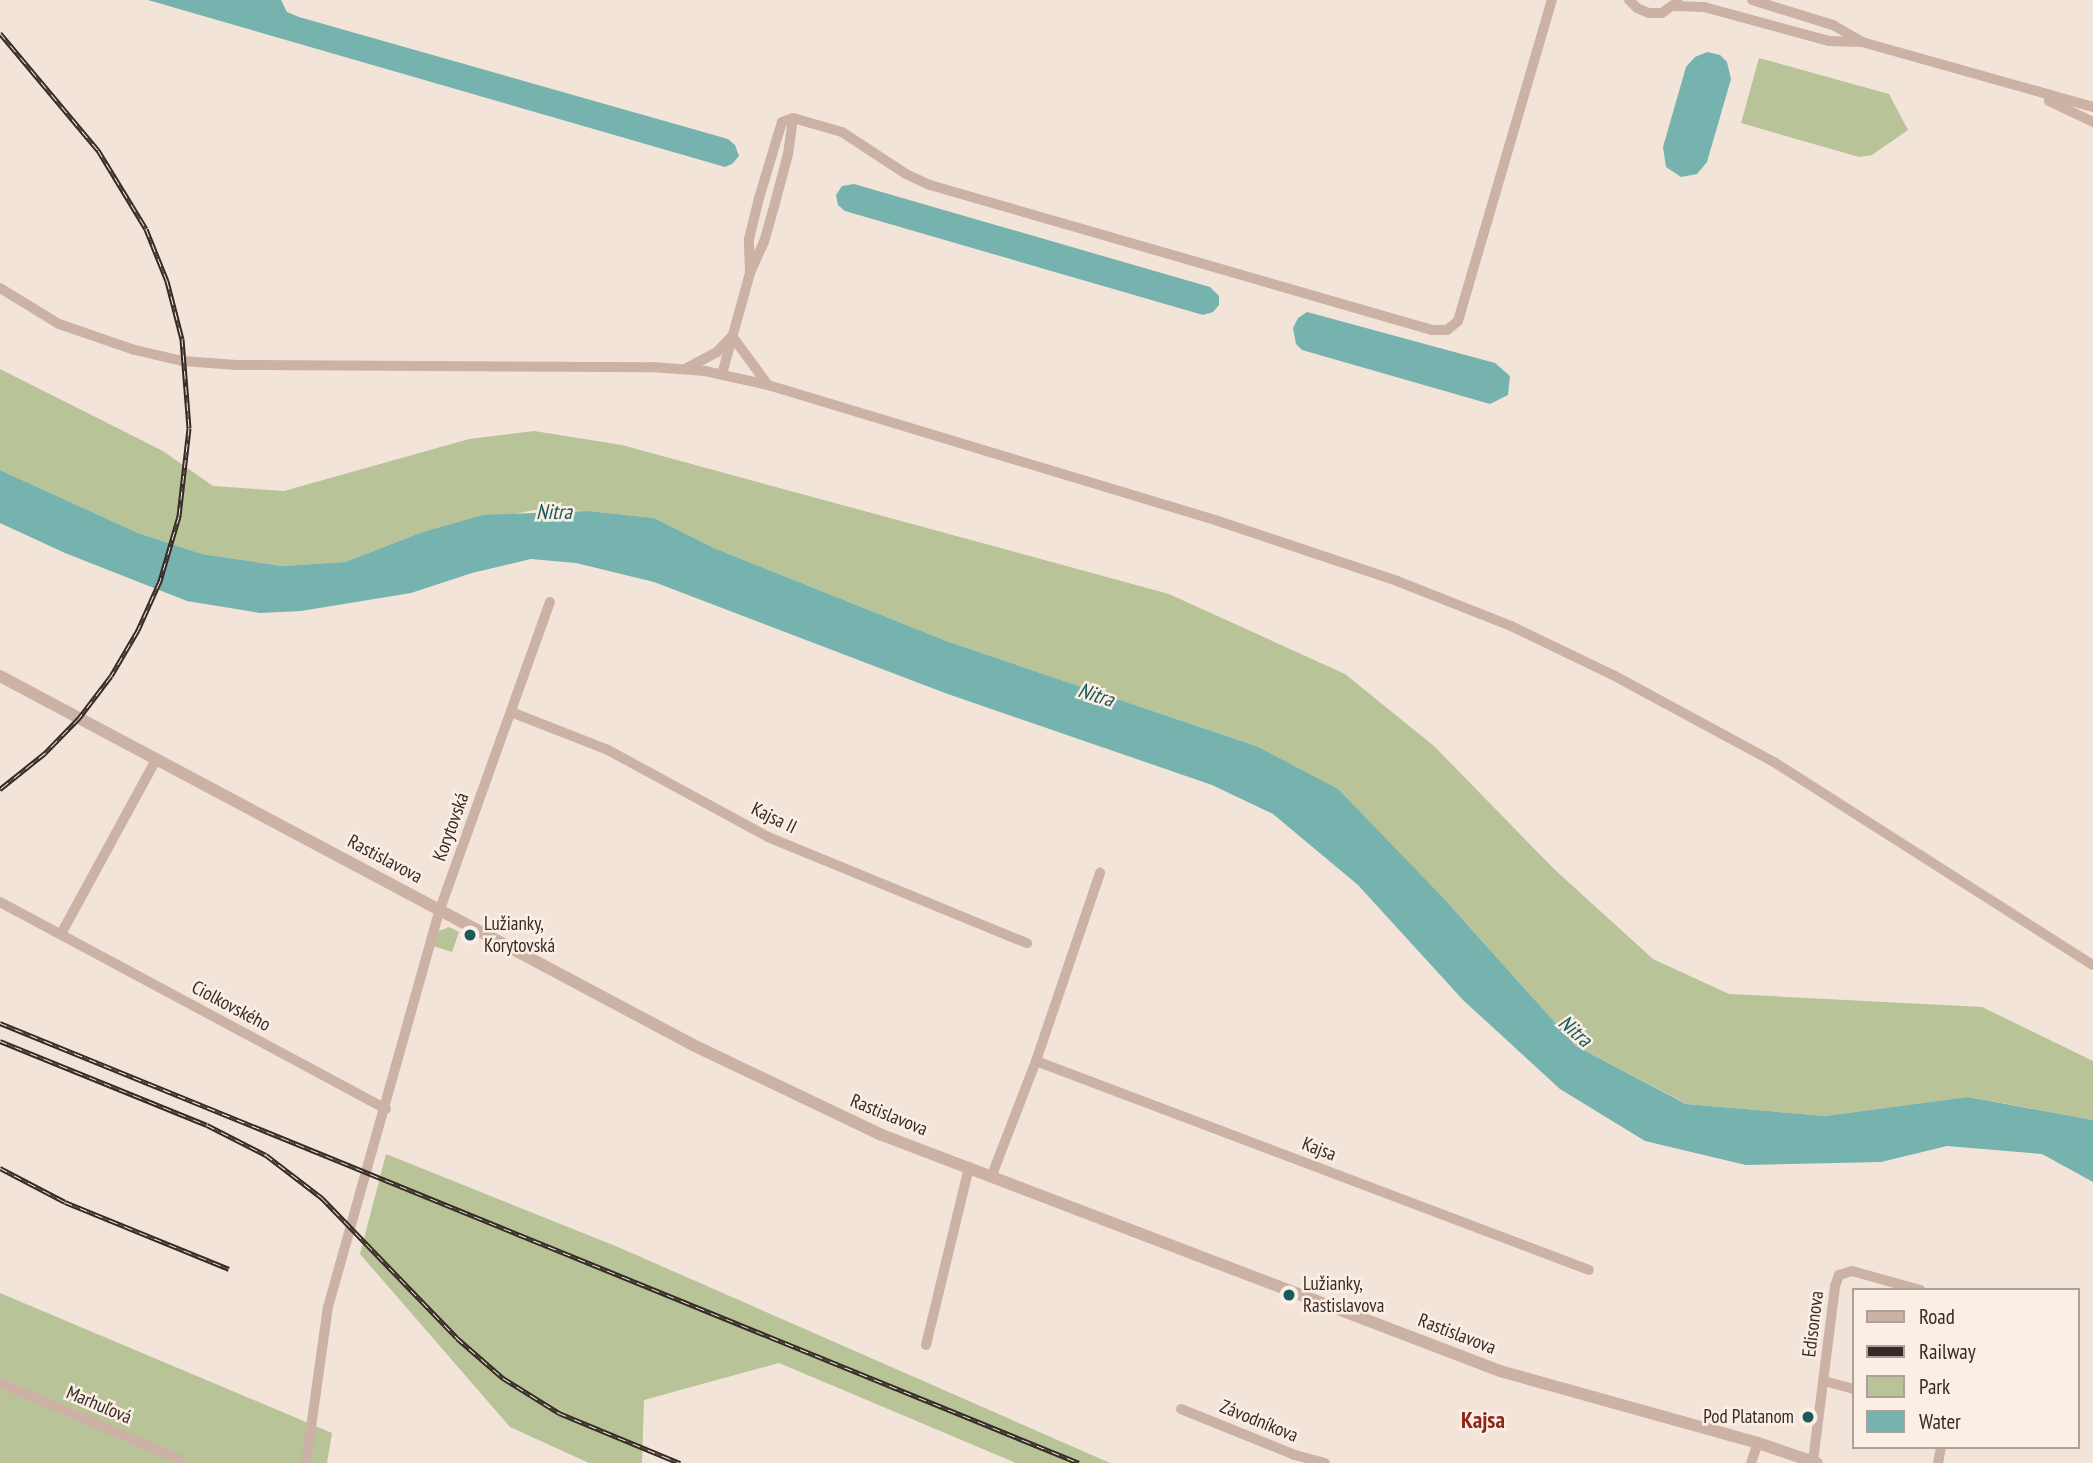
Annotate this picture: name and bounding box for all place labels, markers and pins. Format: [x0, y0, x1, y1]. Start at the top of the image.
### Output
place label: Lužianky, Korytovská [484, 913, 555, 957]
marker: Lužianky, Korytovská [462, 927, 478, 943]
place label: Lužianky, Rastislavova [1303, 1273, 1384, 1317]
marker: Lužianky, Rastislavova [1281, 1287, 1297, 1303]
place label: Pod Platanom [1703, 1406, 1794, 1428]
marker: Pod Platanom [1800, 1409, 1816, 1425]

